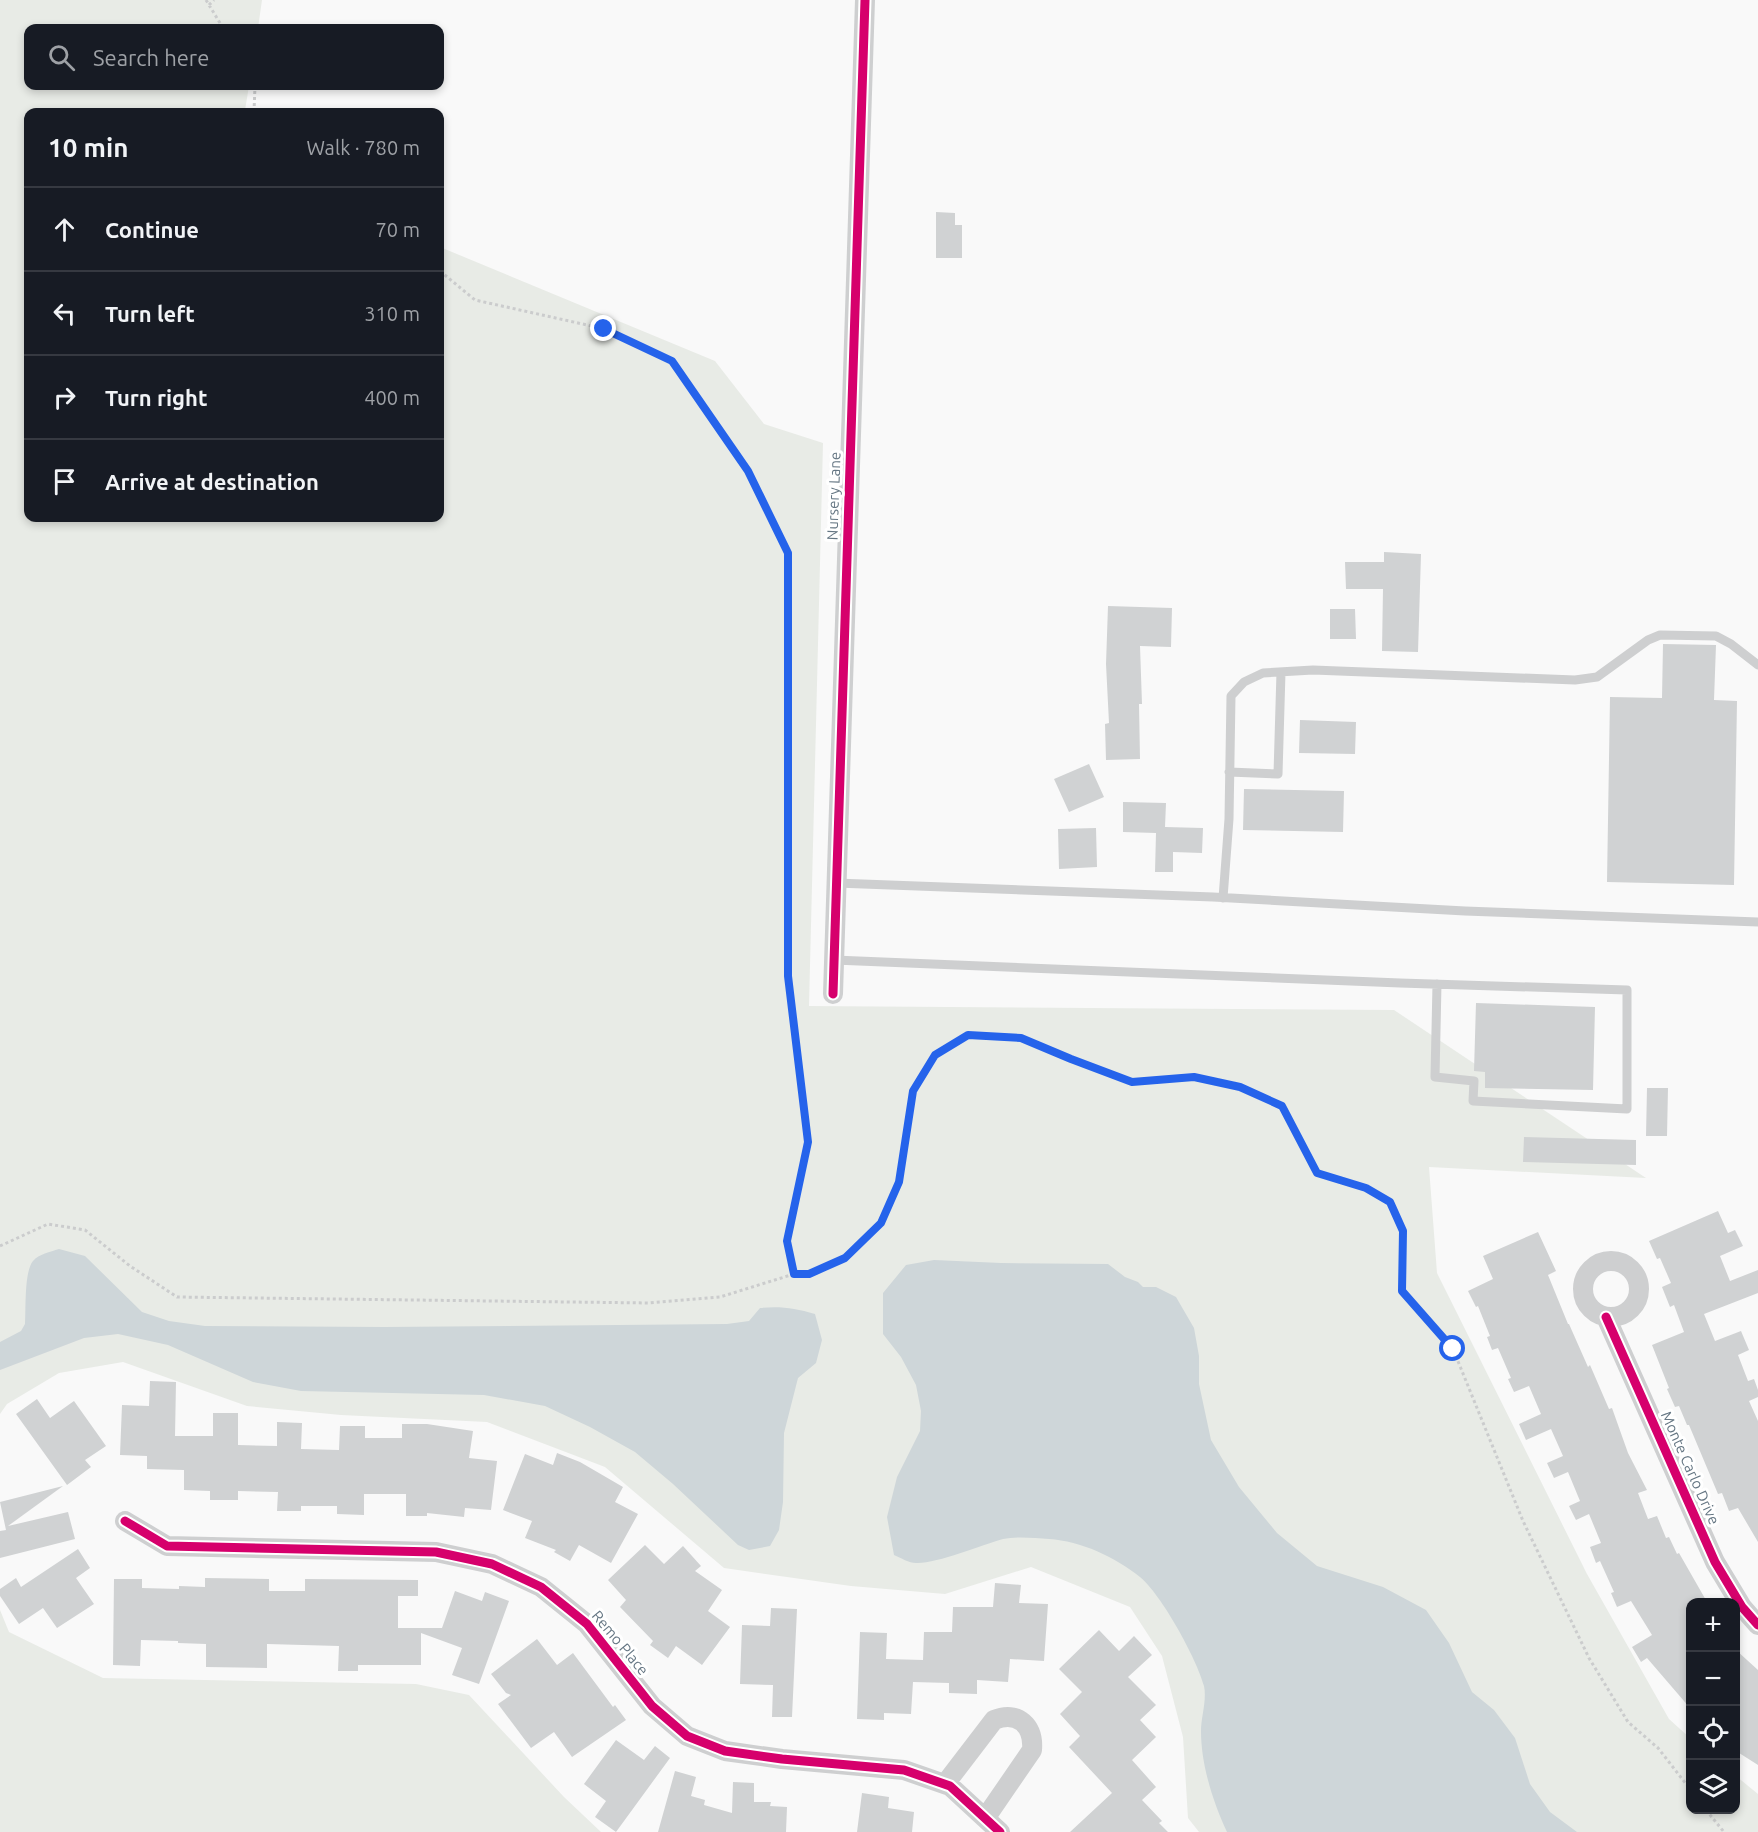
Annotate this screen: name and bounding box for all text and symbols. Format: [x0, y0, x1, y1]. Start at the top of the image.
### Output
search box [24, 24, 444, 90]
icon: search [45, 41, 78, 74]
text: Search here [93, 45, 209, 70]
text: 10 min [48, 133, 128, 162]
text: Walk · 780 m [307, 136, 420, 159]
icon: ahead [48, 213, 81, 246]
text: Continue [105, 217, 199, 242]
text: 70 m [376, 218, 420, 241]
icon: left [48, 297, 81, 330]
text: Turn left [105, 301, 195, 326]
text: 310 m [364, 302, 420, 325]
route end [590, 315, 616, 341]
icon: right [48, 381, 81, 414]
text: Turn right [105, 385, 207, 410]
text: 400 m [364, 386, 420, 409]
street label: Nursery Lane [823, 451, 844, 541]
icon: arrive [48, 465, 81, 498]
text: Arrive at destination [105, 469, 319, 494]
route start [1439, 1335, 1465, 1361]
street label: Monte Carlo Drive [1658, 1409, 1723, 1527]
map controls [1686, 1598, 1740, 1814]
button: + [1686, 1598, 1740, 1652]
street label: Remo Place [589, 1607, 652, 1678]
button: − [1686, 1652, 1740, 1706]
button: locate [1686, 1706, 1740, 1760]
button: layers [1686, 1760, 1740, 1814]

